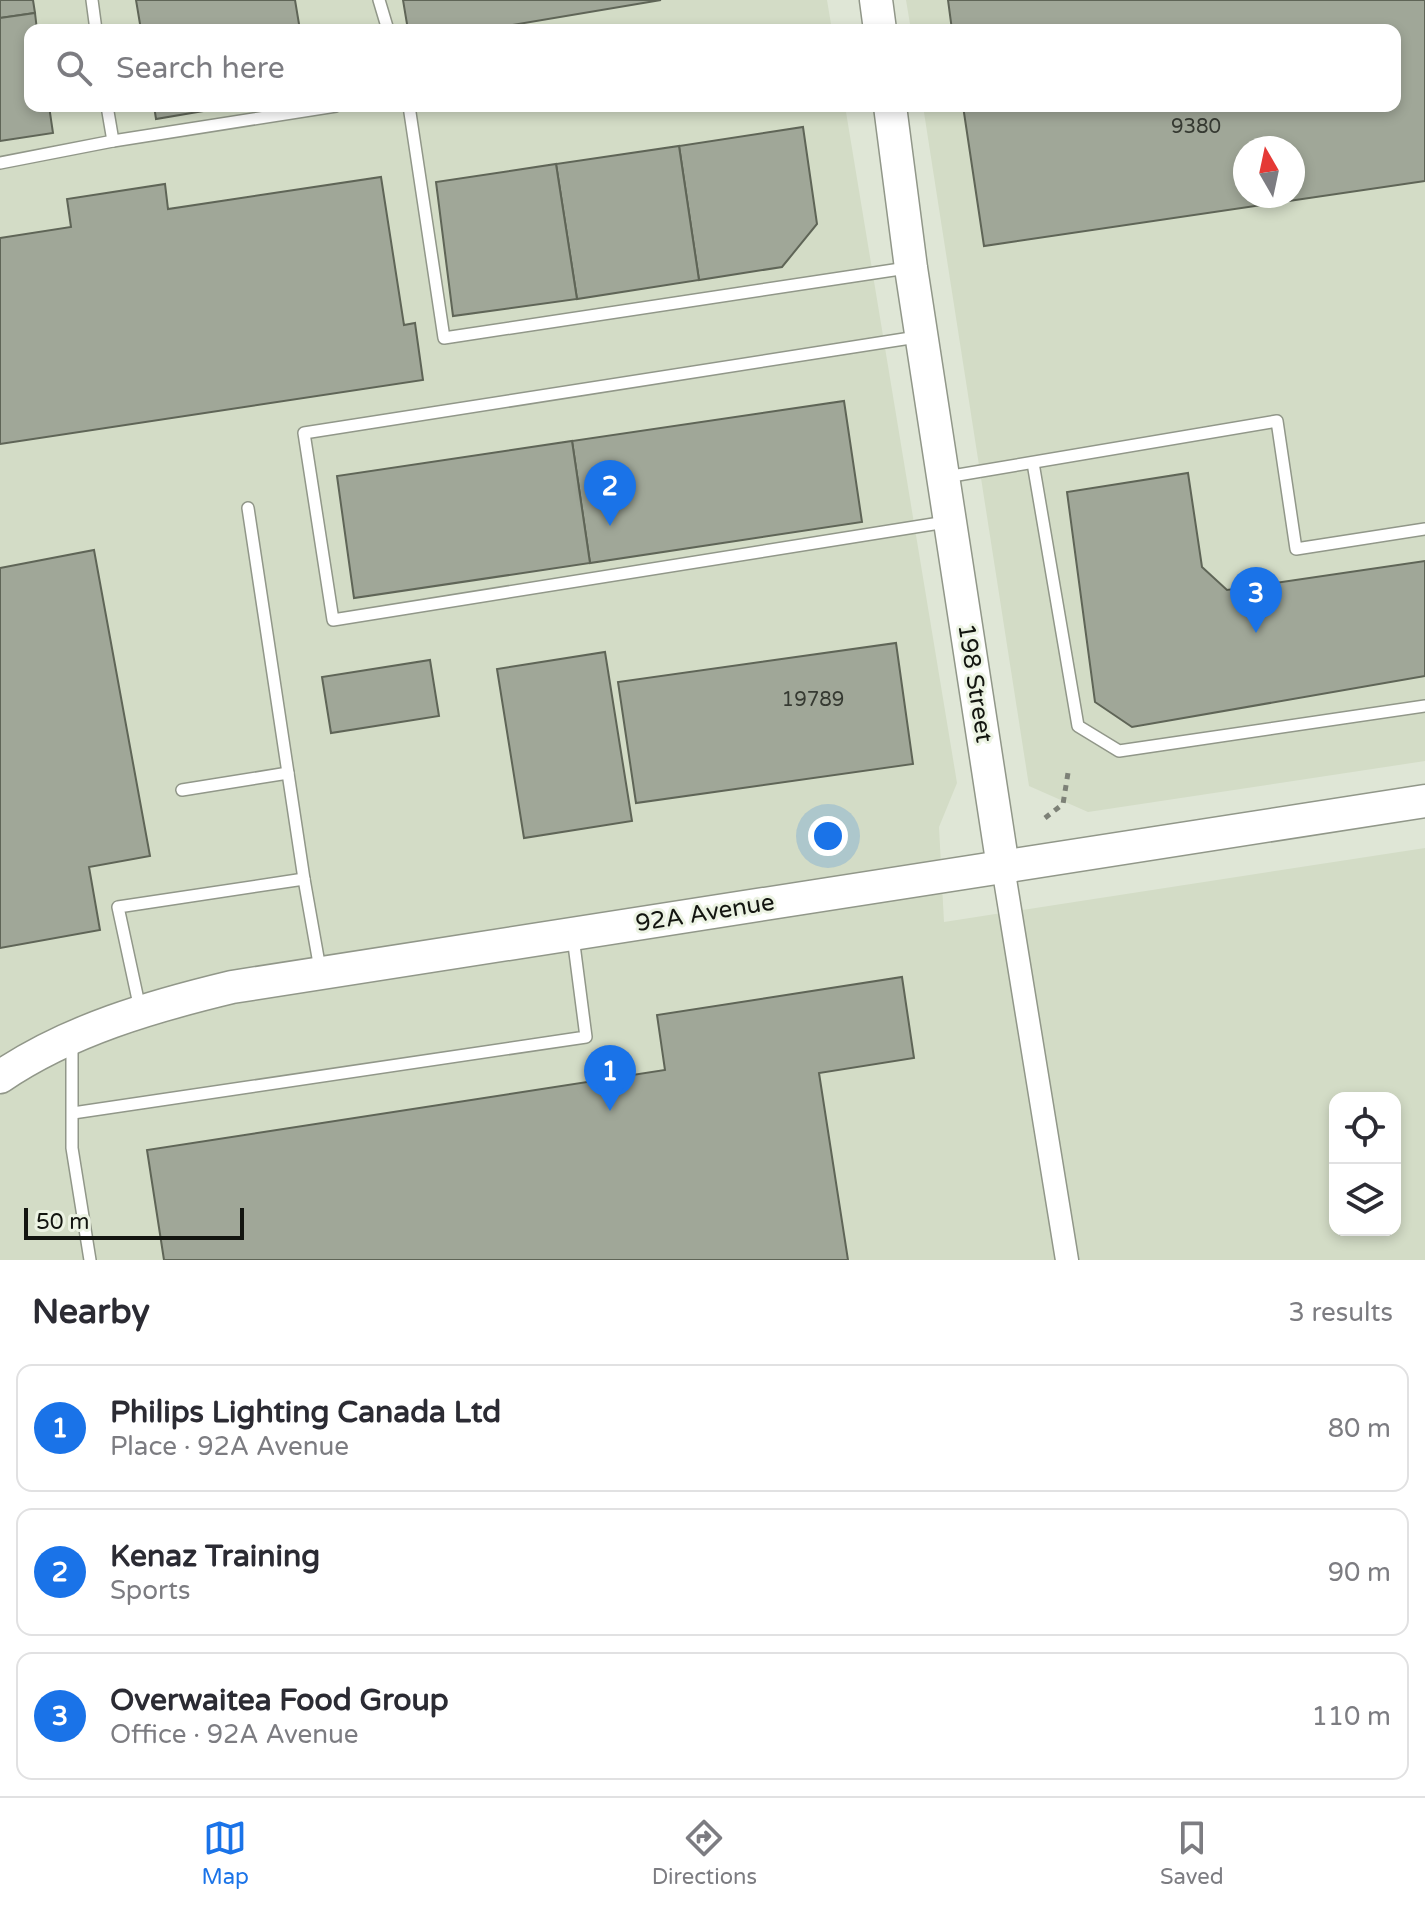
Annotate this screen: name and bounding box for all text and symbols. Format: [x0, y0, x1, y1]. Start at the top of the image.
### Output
search box [24, 24, 1401, 112]
icon: search [52, 46, 96, 90]
text: Search here [116, 50, 285, 87]
house number: 9380 [1171, 115, 1221, 139]
north arrow [1233, 136, 1305, 208]
pin: 2 [584, 460, 636, 526]
pin: 3 [1230, 567, 1282, 633]
street label: 198 Street [951, 621, 999, 745]
house number: 19789 [782, 688, 844, 712]
your location [808, 816, 848, 856]
street label: 92A Avenue [634, 888, 776, 938]
pin: 1 [584, 1045, 636, 1111]
map controls [1329, 1092, 1401, 1236]
button: locate [1329, 1092, 1401, 1164]
button: layers [1329, 1164, 1401, 1236]
scale bar [24, 1204, 244, 1240]
text: 50 m [36, 1209, 90, 1235]
text: Nearby [32, 1292, 150, 1333]
text: 3 results [1288, 1297, 1393, 1328]
text: Philips Lighting Canada Ltd [110, 1394, 501, 1431]
text: 1 [52, 1413, 68, 1444]
text: 80 m [1328, 1413, 1391, 1444]
text: Place · 92A Avenue [110, 1431, 349, 1462]
text: Kenaz Training [110, 1538, 320, 1575]
text: 2 [52, 1557, 68, 1588]
text: 90 m [1328, 1557, 1391, 1588]
text: Sports [110, 1575, 190, 1606]
text: Overwaitea Food Group [110, 1682, 449, 1719]
text: 3 [52, 1701, 68, 1732]
text: 110 m [1311, 1701, 1391, 1732]
text: Office · 92A Avenue [110, 1719, 359, 1750]
tab: Map [201, 1816, 249, 1890]
tab: Directions [652, 1816, 757, 1890]
tab: Saved [1160, 1816, 1224, 1890]

